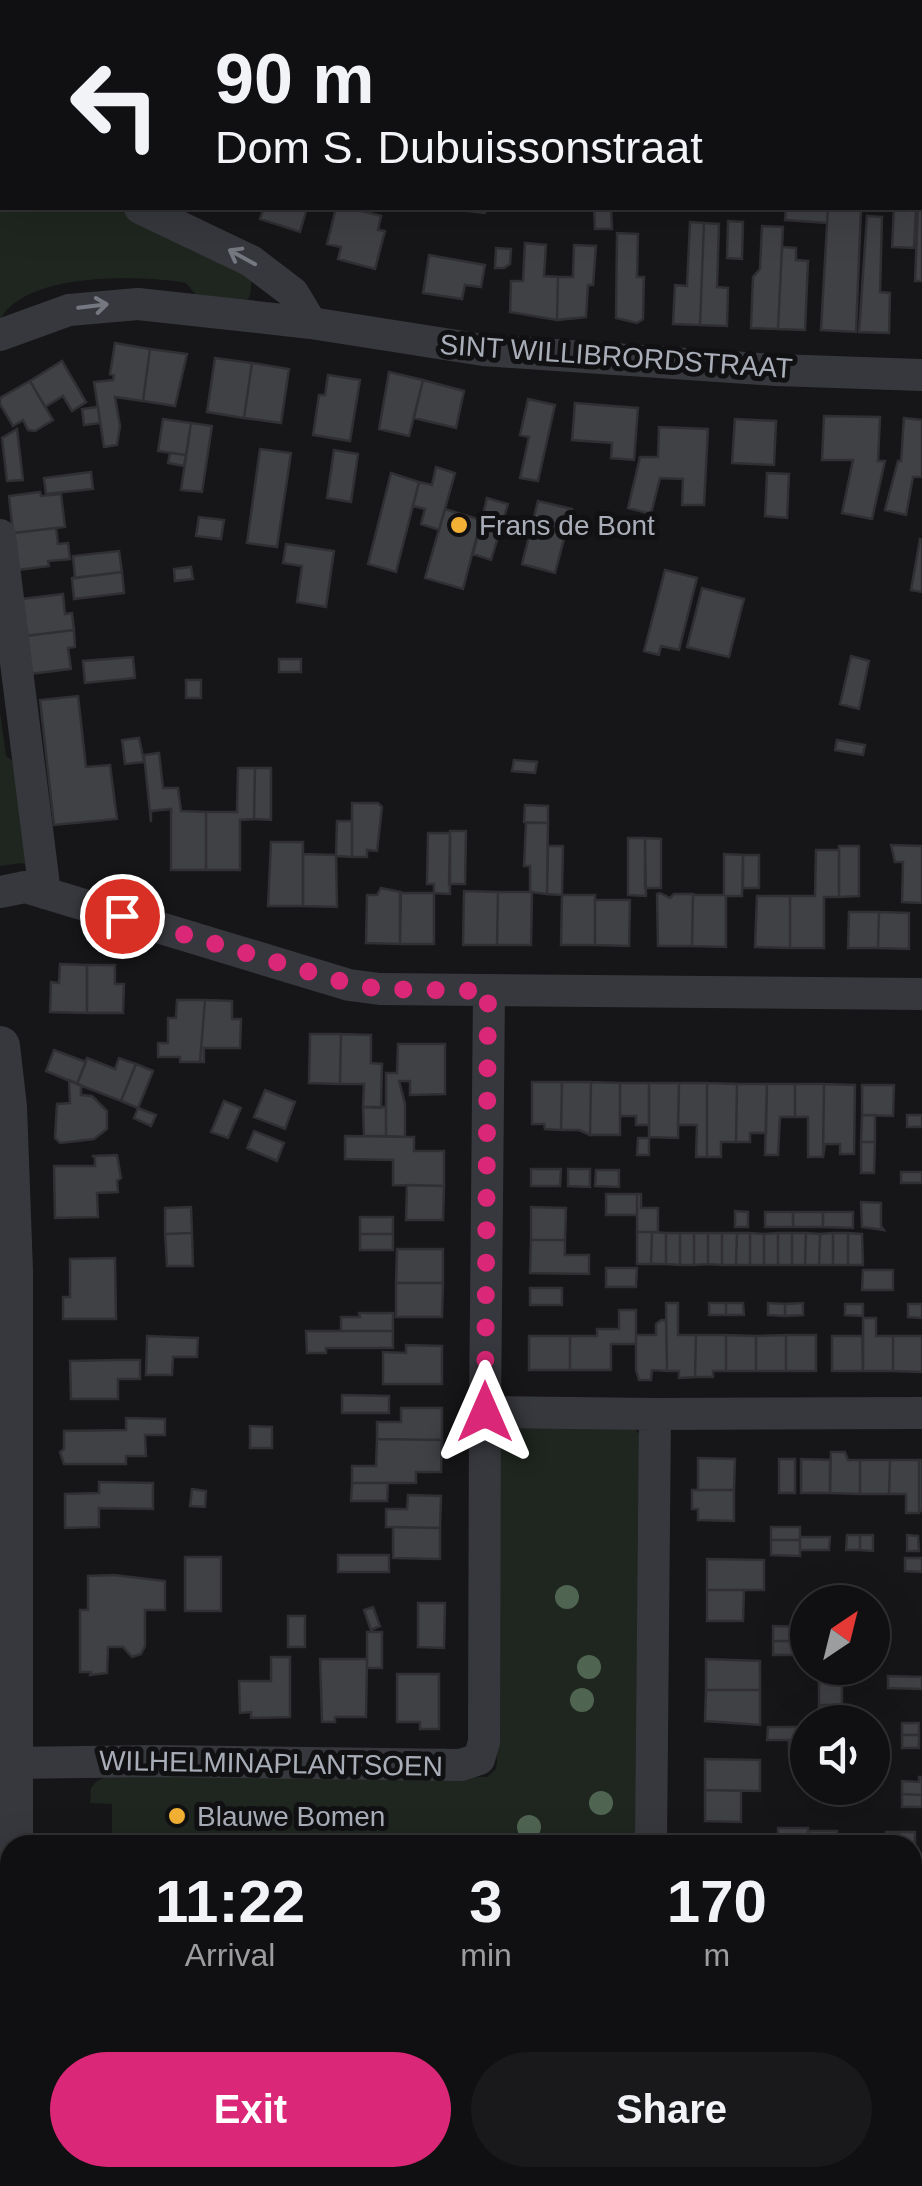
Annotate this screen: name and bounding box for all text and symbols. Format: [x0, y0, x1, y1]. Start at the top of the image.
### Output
icon: left [50, 40, 180, 170]
text: 90 m [215, 40, 375, 118]
text: Dom S. Dubuissonstraat [215, 122, 703, 173]
one-way arrow [228, 247, 258, 267]
one-way arrow [76, 297, 108, 315]
street label: SINT WILLIBRORDSTRAAT [438, 329, 793, 384]
place label: Frans de Bont [479, 510, 655, 541]
marker: Frans de Bont [448, 514, 470, 536]
pin [80, 874, 165, 959]
icon: arrive [95, 889, 150, 944]
position arrow [433, 1360, 537, 1464]
north arrow [790, 1585, 890, 1685]
map controls [790, 1585, 890, 1805]
button: sound [790, 1705, 890, 1805]
street label: WILHELMINAPLANTSOEN [99, 1745, 443, 1782]
place label: Blauwe Bomen [197, 1801, 385, 1832]
marker: Blauwe Bomen [166, 1805, 188, 1827]
text: 11:22 [155, 1868, 305, 1935]
text: 3 [469, 1868, 503, 1935]
text: 170 [667, 1868, 767, 1935]
text: Arrival [185, 1937, 275, 1973]
text: min [460, 1937, 512, 1973]
text: m [704, 1937, 730, 1973]
button: Exit [50, 2052, 451, 2167]
button: Share [471, 2052, 872, 2167]

